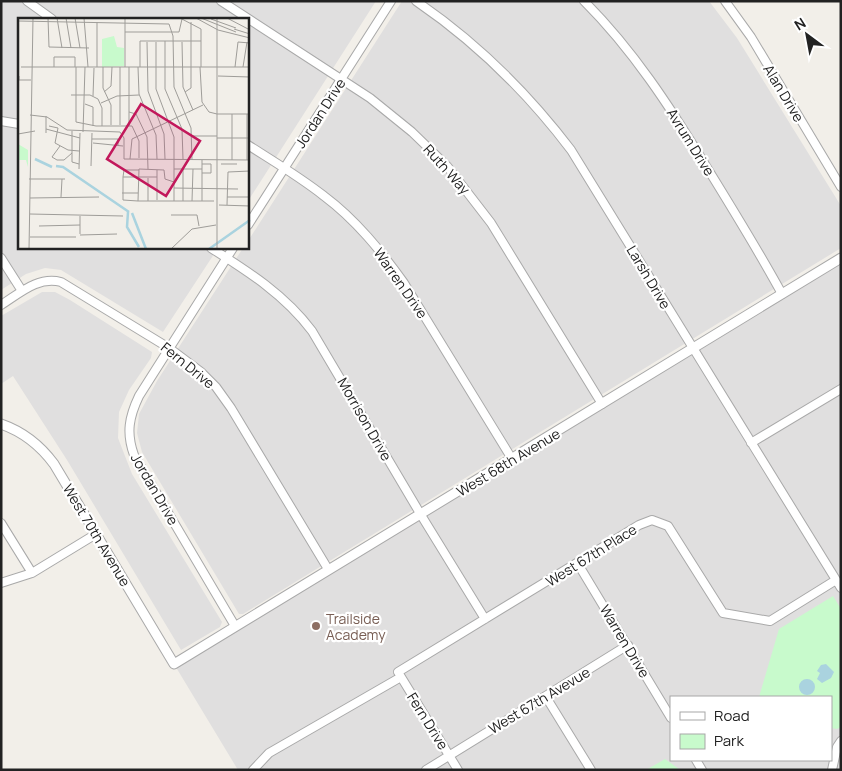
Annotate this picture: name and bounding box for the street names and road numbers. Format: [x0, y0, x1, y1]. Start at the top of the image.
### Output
street label: Alan Drive [759, 61, 809, 125]
street label: Jordan Drive [290, 74, 350, 152]
street label: Avrum Drive [663, 105, 719, 179]
street label: Ruth Way [420, 140, 475, 199]
street label: Larsh Drive [623, 242, 675, 312]
street label: Warren Drive [370, 244, 432, 322]
street label: Fern Drive [157, 338, 219, 392]
street label: Morrison Drive [334, 374, 396, 464]
street label: West 68th Avenue [453, 424, 563, 500]
street label: Jordan Drive [127, 450, 183, 528]
street label: West 70th Avenue [59, 480, 135, 590]
street label: West 67th Place [542, 519, 640, 591]
street label: Warren Drive [596, 601, 654, 681]
street label: West 67th Avevue [485, 662, 593, 738]
street label: Fern Drive [403, 689, 453, 753]

